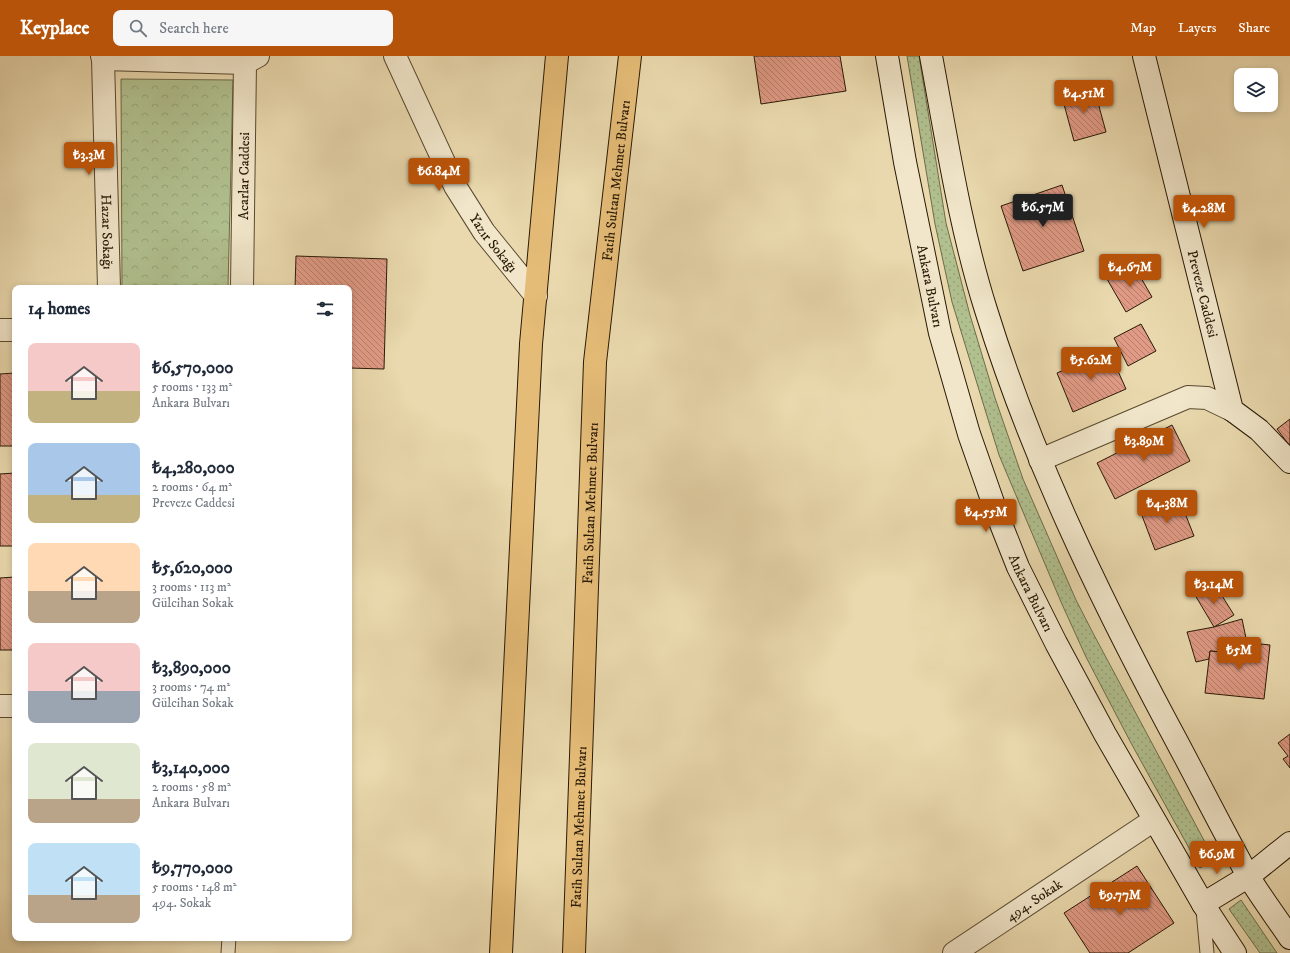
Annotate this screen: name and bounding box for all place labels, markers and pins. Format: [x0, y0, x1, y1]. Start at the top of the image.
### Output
pin: ₺4.51M [1051, 80, 1117, 114]
pin: ₺3.3M [61, 142, 117, 176]
pin: ₺6.84M [406, 158, 472, 192]
pin: ₺6.57M [1010, 194, 1076, 228]
pin: ₺4.28M [1171, 195, 1237, 229]
pin: ₺4.67M [1097, 254, 1163, 288]
pin: ₺5.62M [1058, 347, 1124, 381]
pin: ₺3.89M [1111, 428, 1177, 462]
pin: ₺4.38M [1134, 490, 1200, 524]
pin: ₺4.55M [953, 499, 1019, 533]
pin: ₺3.14M [1181, 571, 1247, 605]
pin: ₺5M [1220, 637, 1258, 671]
pin: ₺6.9M [1189, 841, 1245, 875]
pin: ₺9.77M [1087, 882, 1153, 916]

